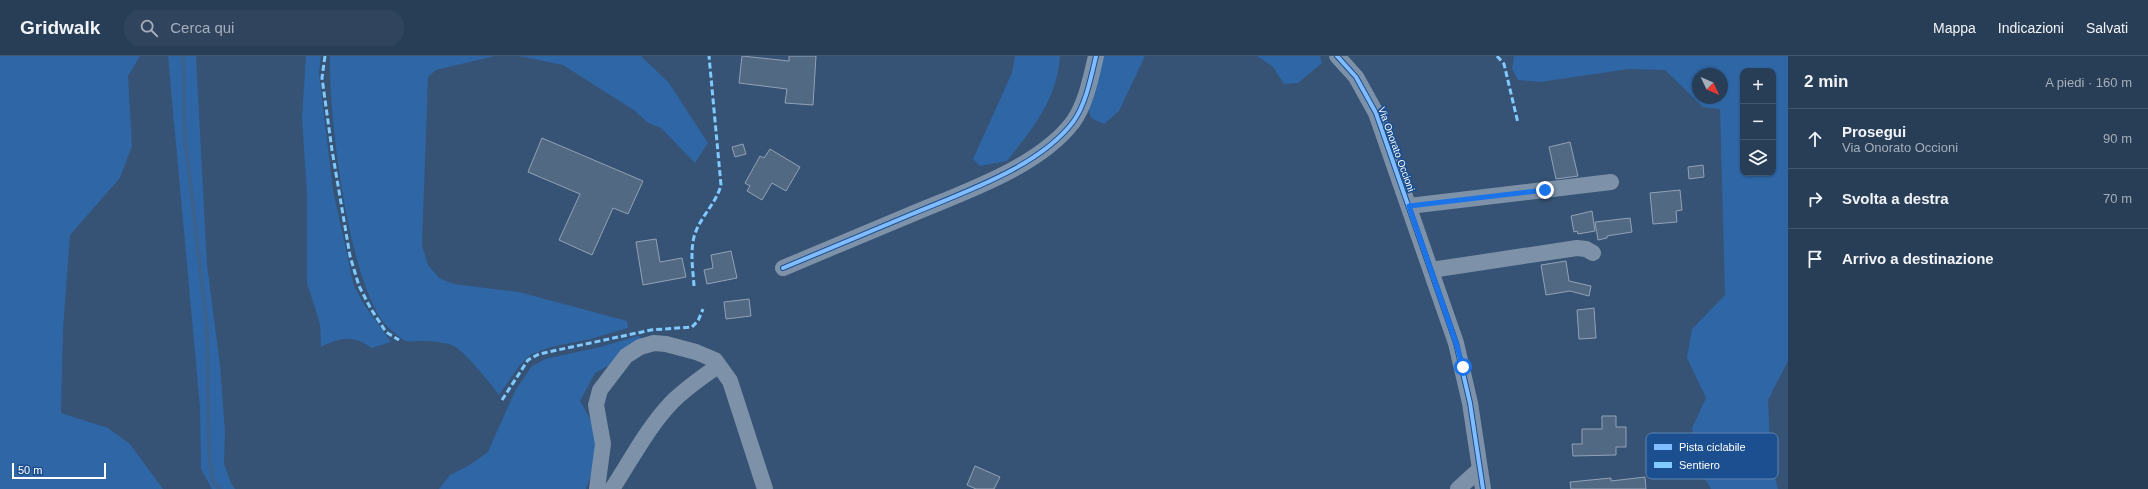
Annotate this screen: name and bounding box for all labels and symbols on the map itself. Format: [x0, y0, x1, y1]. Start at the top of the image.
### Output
north arrow [1692, 68, 1728, 104]
street label: Via Onorato Occioni [1376, 105, 1417, 193]
route end [1536, 181, 1554, 199]
route start [1454, 358, 1472, 376]
legend [1646, 433, 1778, 479]
text: Pista ciclabile [1679, 441, 1746, 453]
text: Sentiero [1679, 459, 1720, 471]
scale bar [12, 461, 106, 480]

